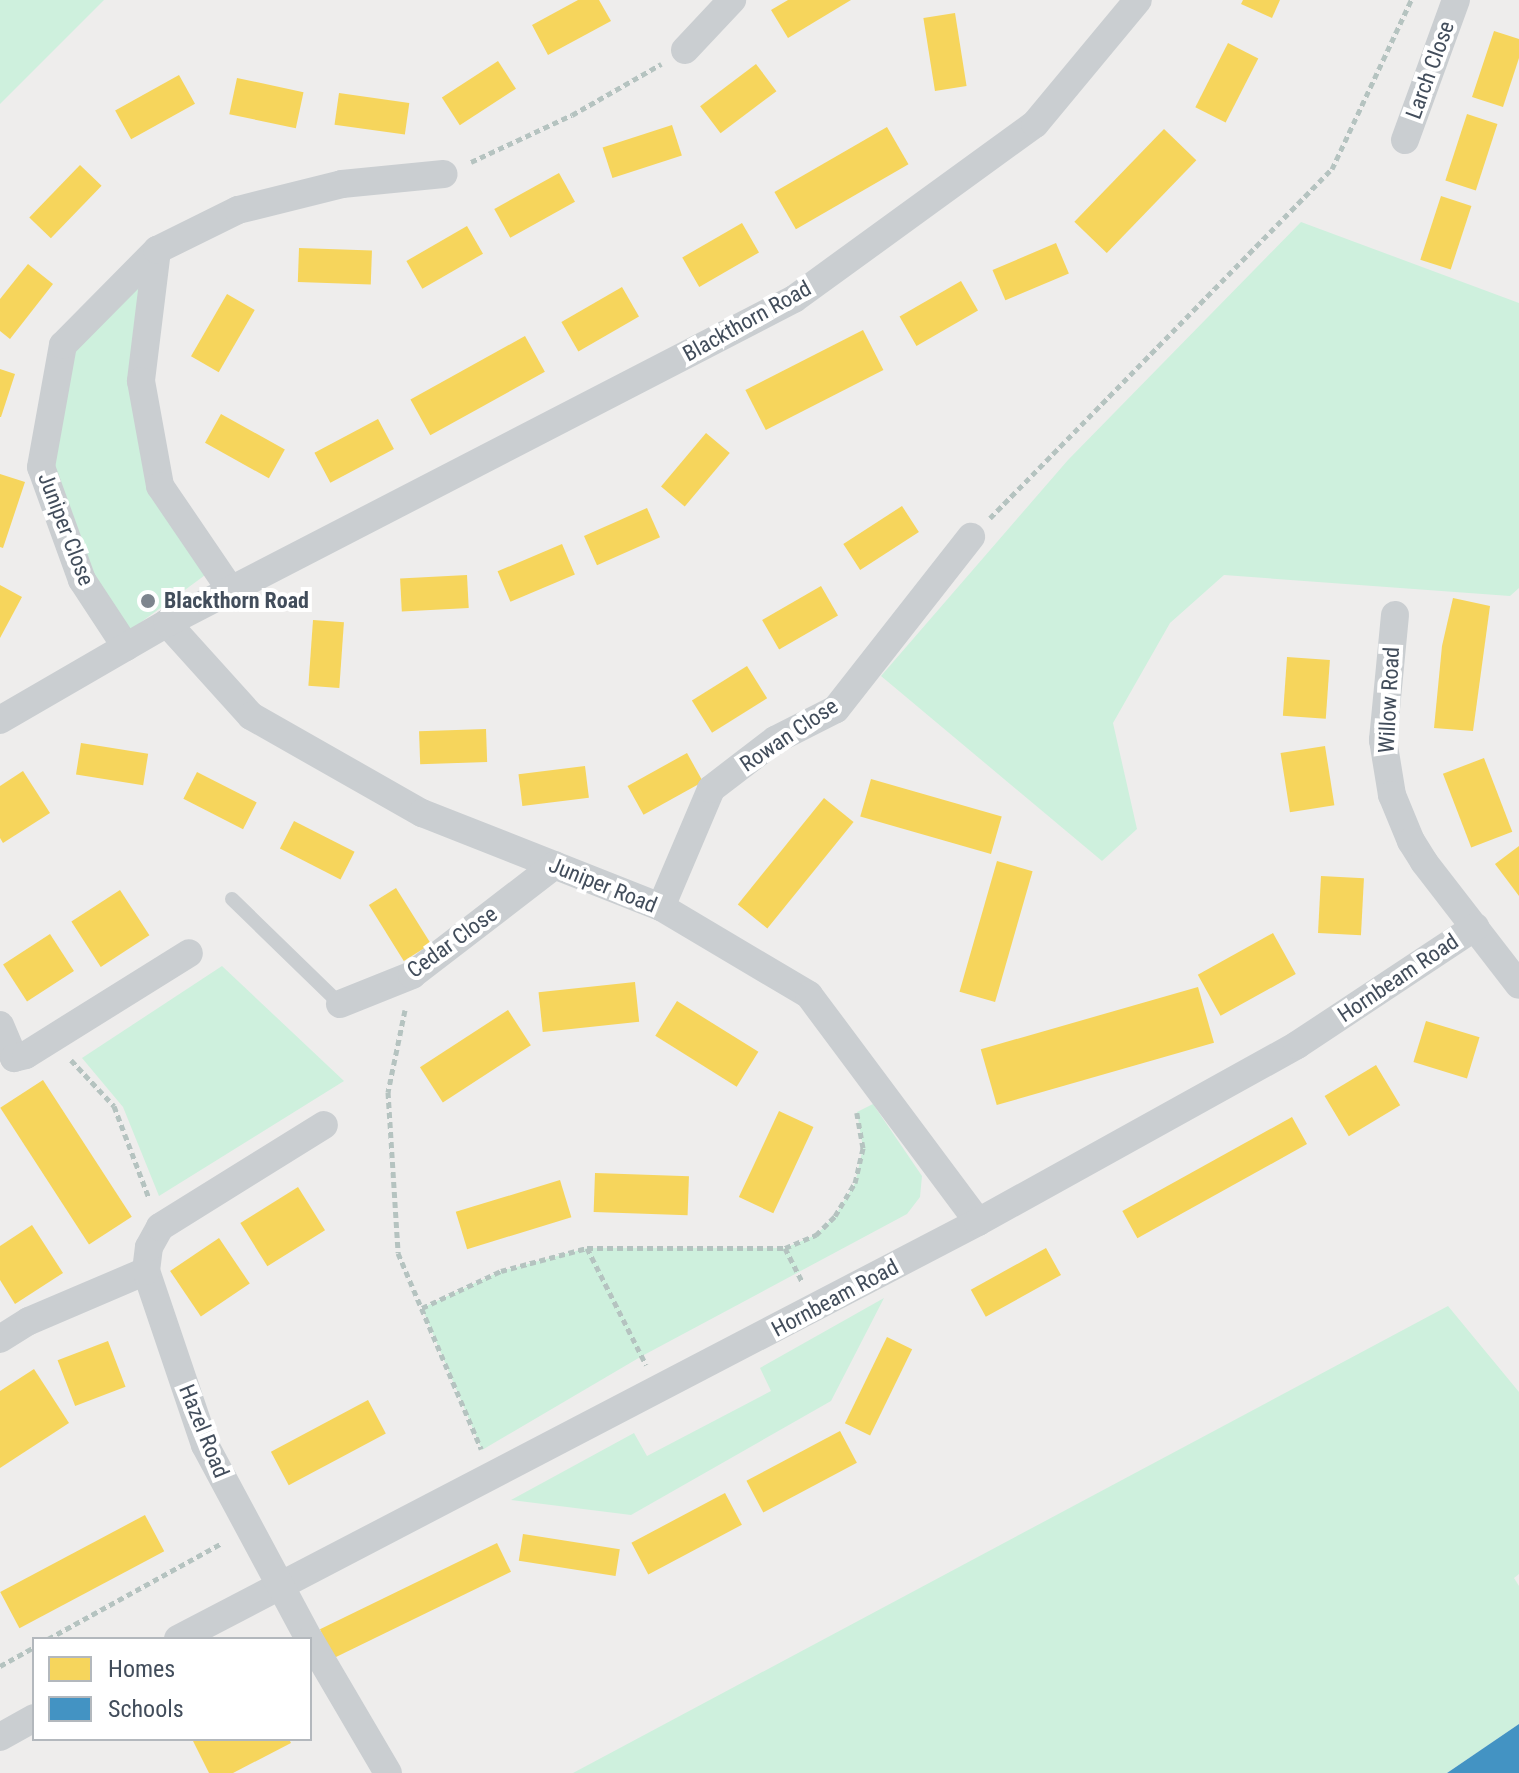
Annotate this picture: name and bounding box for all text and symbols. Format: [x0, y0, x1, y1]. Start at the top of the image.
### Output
street label: Larch Close [1400, 17, 1460, 123]
street label: Blackthorn Road [678, 275, 816, 367]
street label: Juniper Close [32, 469, 100, 589]
place label: Blackthorn Road [164, 588, 309, 614]
marker: Blackthorn Road [139, 592, 157, 610]
street label: Willow Road [1373, 646, 1405, 754]
street label: Rowan Close [735, 693, 843, 777]
street label: Juniper Road [545, 851, 661, 919]
street label: Cedar Close [402, 900, 502, 984]
street label: Hornbeam Road [1333, 928, 1463, 1028]
street label: Hornbeam Road [767, 1254, 903, 1342]
street label: Hazel Road [173, 1381, 235, 1481]
legend [32, 1637, 312, 1741]
text: Homes [108, 1655, 175, 1683]
text: Schools [108, 1695, 184, 1723]

